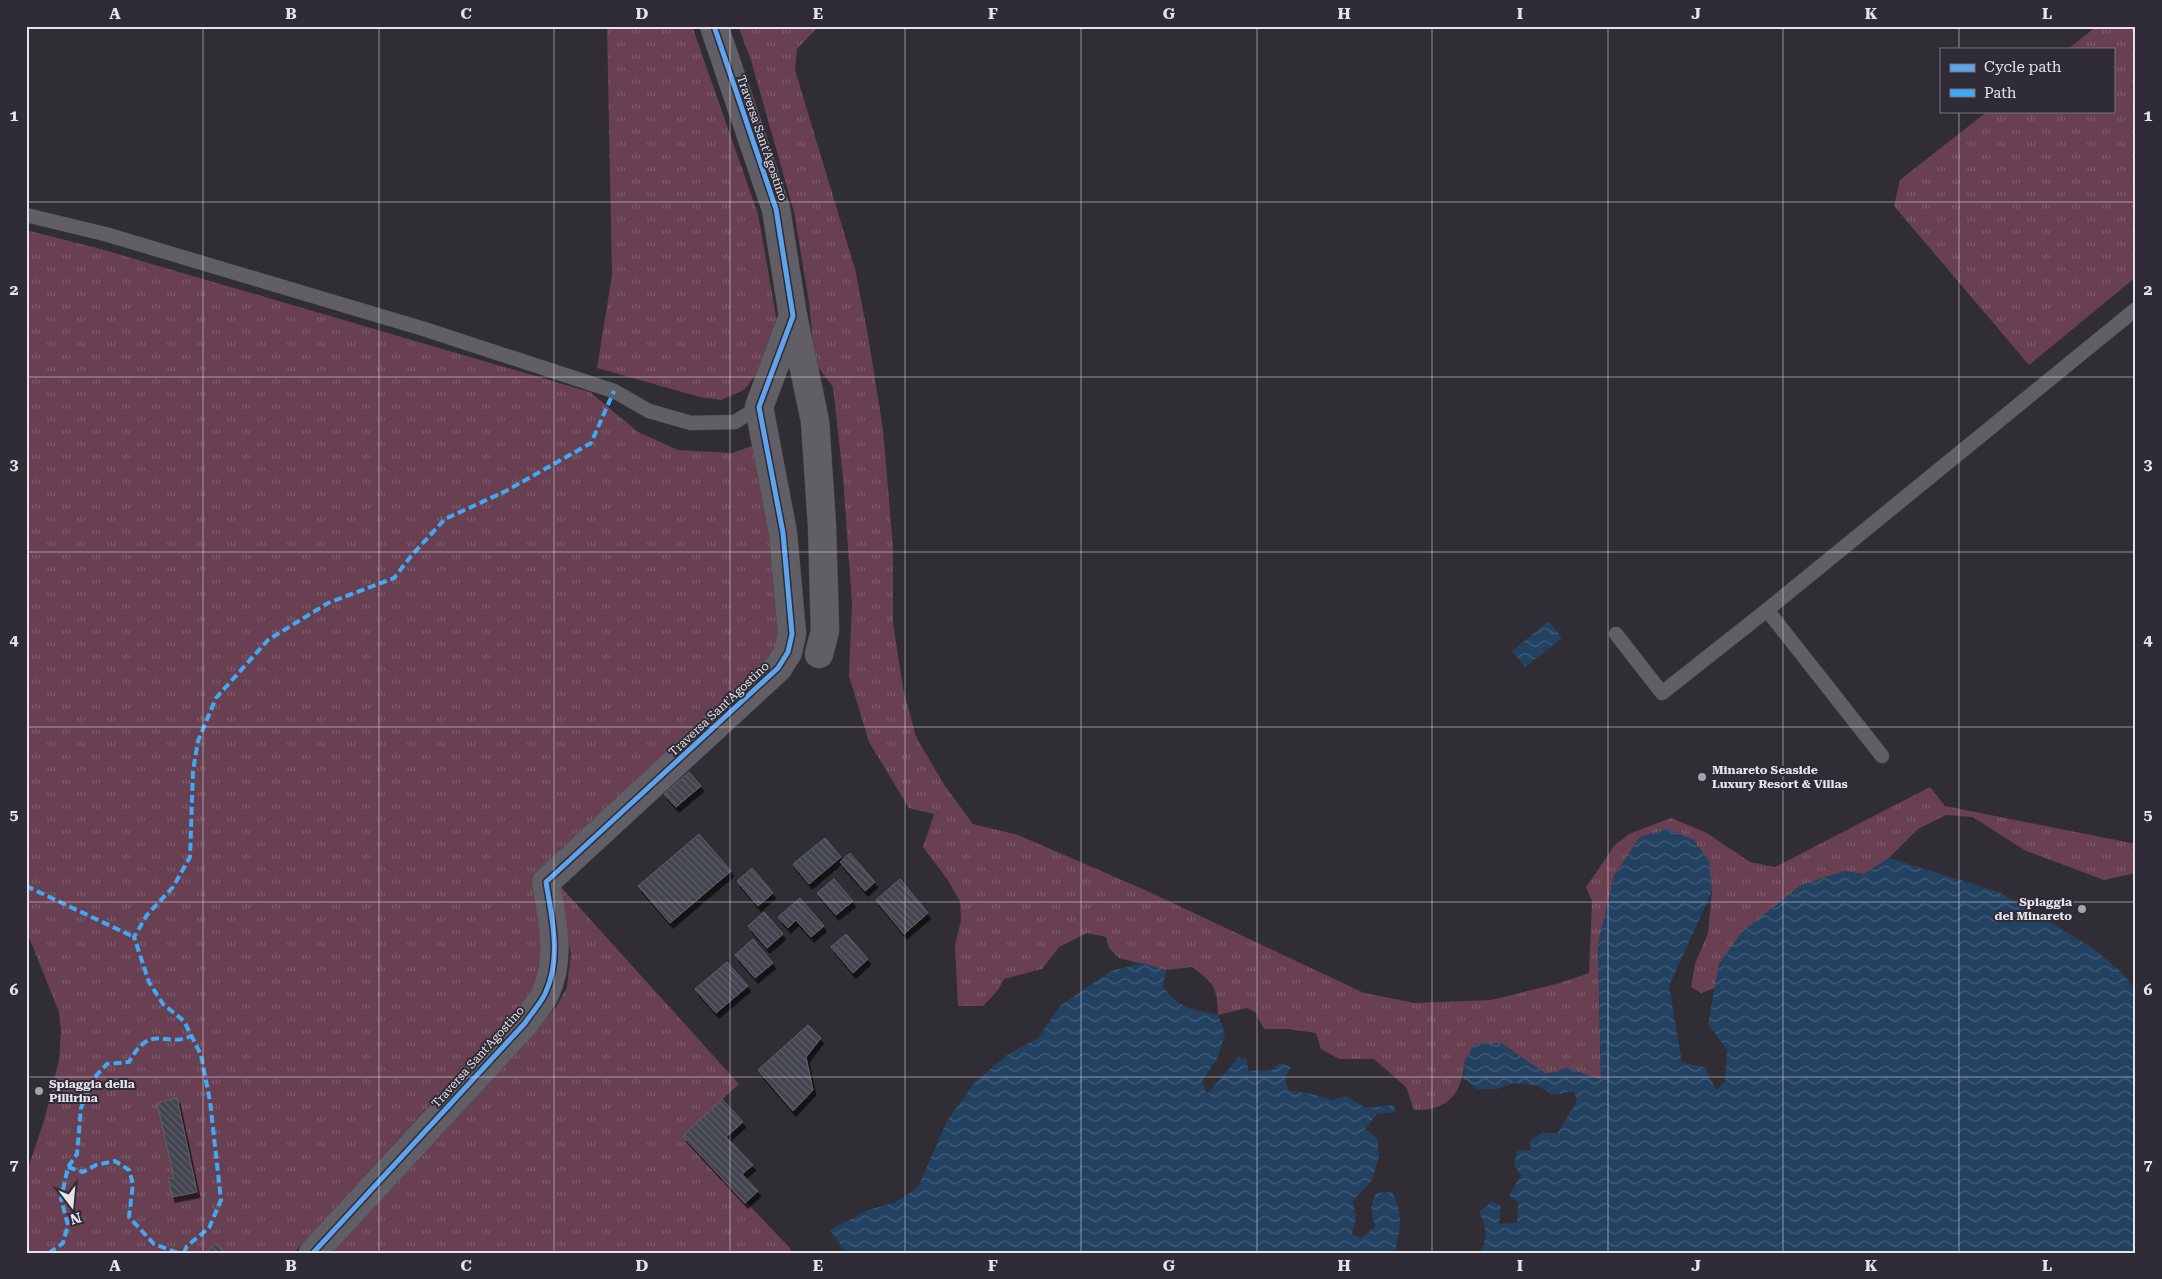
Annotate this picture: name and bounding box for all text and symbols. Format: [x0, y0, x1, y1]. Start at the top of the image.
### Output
text: A [109, 4, 121, 23]
text: B [285, 4, 297, 23]
text: C [460, 4, 472, 23]
text: D [636, 4, 649, 23]
text: E [813, 4, 823, 23]
text: F [988, 4, 998, 23]
text: G [1163, 4, 1176, 23]
text: H [1337, 4, 1351, 23]
text: I [1517, 4, 1523, 23]
text: J [1691, 4, 1701, 23]
text: K [1865, 4, 1878, 23]
text: L [2042, 4, 2052, 23]
legend [1940, 48, 2114, 112]
text: Cycle path [1984, 58, 2062, 76]
street label: Traversa Sant'Agostino [734, 73, 790, 203]
text: Path [1984, 84, 2017, 102]
text: 1 [10, 106, 19, 125]
text: 1 [2144, 106, 2153, 125]
text: 2 [10, 280, 19, 299]
text: 2 [2144, 280, 2153, 299]
text: 3 [10, 455, 19, 474]
text: 3 [2144, 455, 2153, 474]
text: 4 [10, 630, 19, 649]
text: 4 [2144, 630, 2153, 649]
street label: Traversa Sant'Agostino [666, 659, 772, 759]
place label: Minareto Seaside Luxury Resort & Villas [1712, 763, 1848, 791]
marker: Minareto Seaside Luxury Resort & Villas [1696, 771, 1708, 783]
text: 5 [10, 805, 19, 824]
text: 5 [2144, 805, 2153, 824]
place label: Spiaggia del Minareto [1994, 895, 2072, 923]
marker: Spiaggia del Minareto [2076, 903, 2088, 915]
text: 6 [10, 980, 19, 999]
text: 6 [2144, 980, 2153, 999]
street label: Traversa Sant'Agostino [429, 1003, 527, 1111]
place label: Spiaggia della Pillirina [49, 1077, 135, 1105]
marker: Spiaggia della Pillirina [33, 1085, 45, 1097]
text: 7 [10, 1155, 19, 1174]
text: 7 [2144, 1155, 2153, 1174]
north arrow [48, 1182, 98, 1232]
text: N [68, 1209, 83, 1228]
text: A [109, 1256, 121, 1275]
text: B [285, 1256, 297, 1275]
text: C [460, 1256, 472, 1275]
text: D [636, 1256, 649, 1275]
text: E [813, 1256, 823, 1275]
text: F [988, 1256, 998, 1275]
text: G [1163, 1256, 1176, 1275]
text: H [1337, 1256, 1351, 1275]
text: I [1517, 1256, 1523, 1275]
text: J [1691, 1256, 1701, 1275]
text: K [1865, 1256, 1878, 1275]
text: L [2042, 1256, 2052, 1275]

